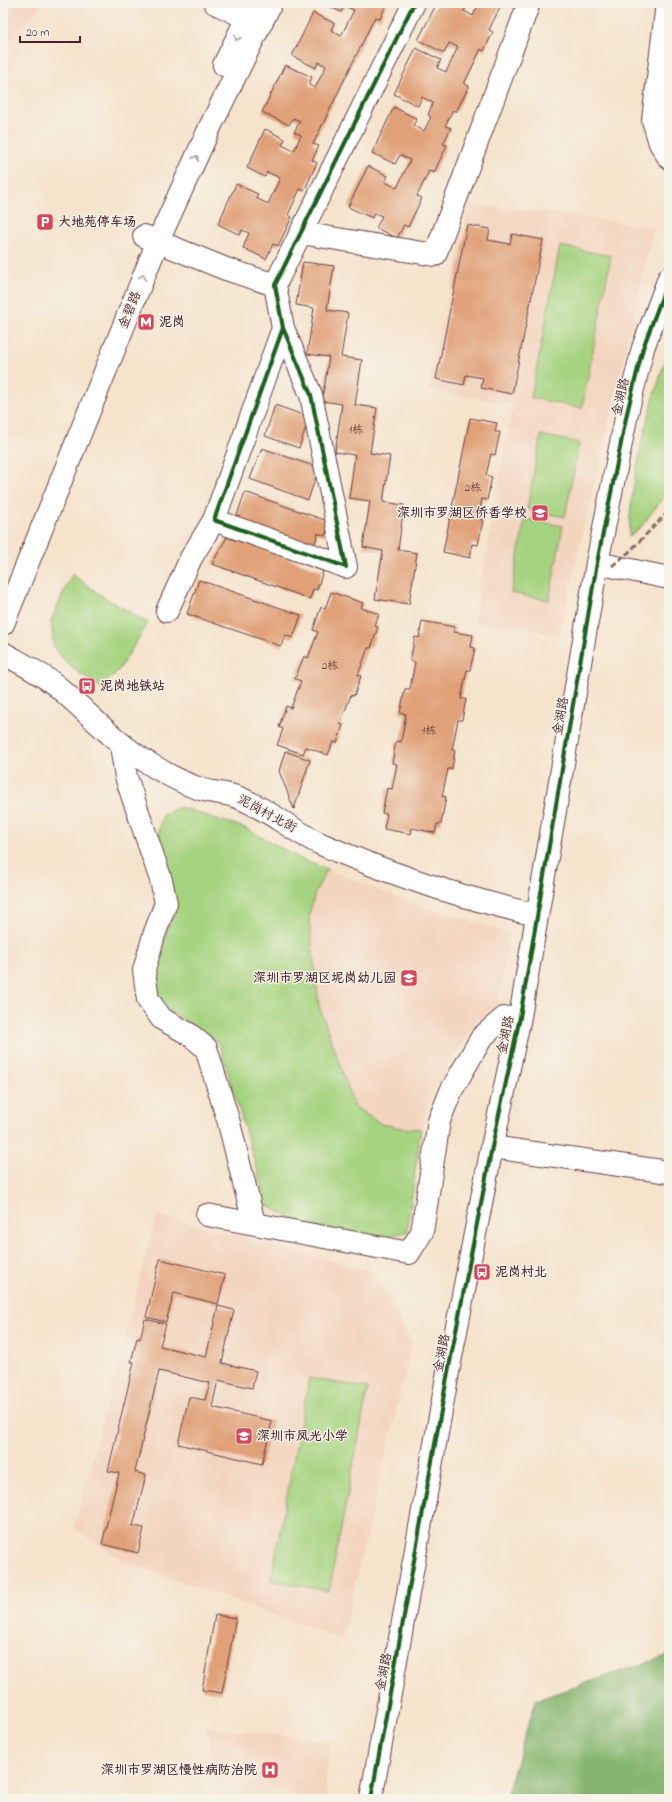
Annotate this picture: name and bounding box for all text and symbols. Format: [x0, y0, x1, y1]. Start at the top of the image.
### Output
scale bar [20, 18, 80, 44]
text: 20 m [26, 24, 49, 42]
one-way arrow [234, 34, 242, 41]
one-way arrow [191, 154, 199, 162]
parking icon: 大地苑停车场 [35, 212, 55, 232]
place label: 大地苑停车场 [58, 213, 136, 232]
one-way arrow [139, 273, 147, 280]
street label: 金碧路 [114, 288, 146, 332]
metro station icon: 泥岗 [136, 312, 156, 332]
place label: 泥岗 [159, 313, 185, 332]
street label: 金湖路 [607, 376, 635, 418]
house number: 1栋 [349, 422, 363, 438]
house number: 2栋 [465, 480, 481, 496]
school or university icon: 深圳市罗湖区侨香学校 [530, 503, 550, 523]
place label: 深圳市罗湖区侨香学校 [397, 504, 527, 523]
house number: 2栋 [322, 658, 338, 674]
bus stop icon: 泥岗地铁站 [77, 676, 97, 696]
place label: 泥岗地铁站 [100, 677, 165, 696]
street label: 金湖路 [548, 695, 574, 737]
house number: 1栋 [422, 723, 436, 739]
street label: 泥岗村北街 [234, 790, 300, 838]
school or university icon: 深圳市罗湖区坭岗幼儿园 [399, 968, 419, 988]
place label: 深圳市罗湖区坭岗幼儿园 [253, 969, 396, 988]
street label: 金湖路 [493, 1014, 519, 1056]
bus stop icon: 泥岗村北 [472, 1262, 492, 1282]
place label: 泥岗村北 [495, 1263, 547, 1282]
street label: 金湖路 [429, 1332, 455, 1374]
school or university icon: 深圳市凤光小学 [234, 1426, 254, 1446]
place label: 深圳市凤光小学 [257, 1427, 348, 1446]
street label: 金湖路 [371, 1651, 397, 1693]
hospital icon: 深圳市罗湖区慢性病防治院 [260, 1760, 280, 1780]
place label: 深圳市罗湖区慢性病防治院 [101, 1761, 257, 1780]

